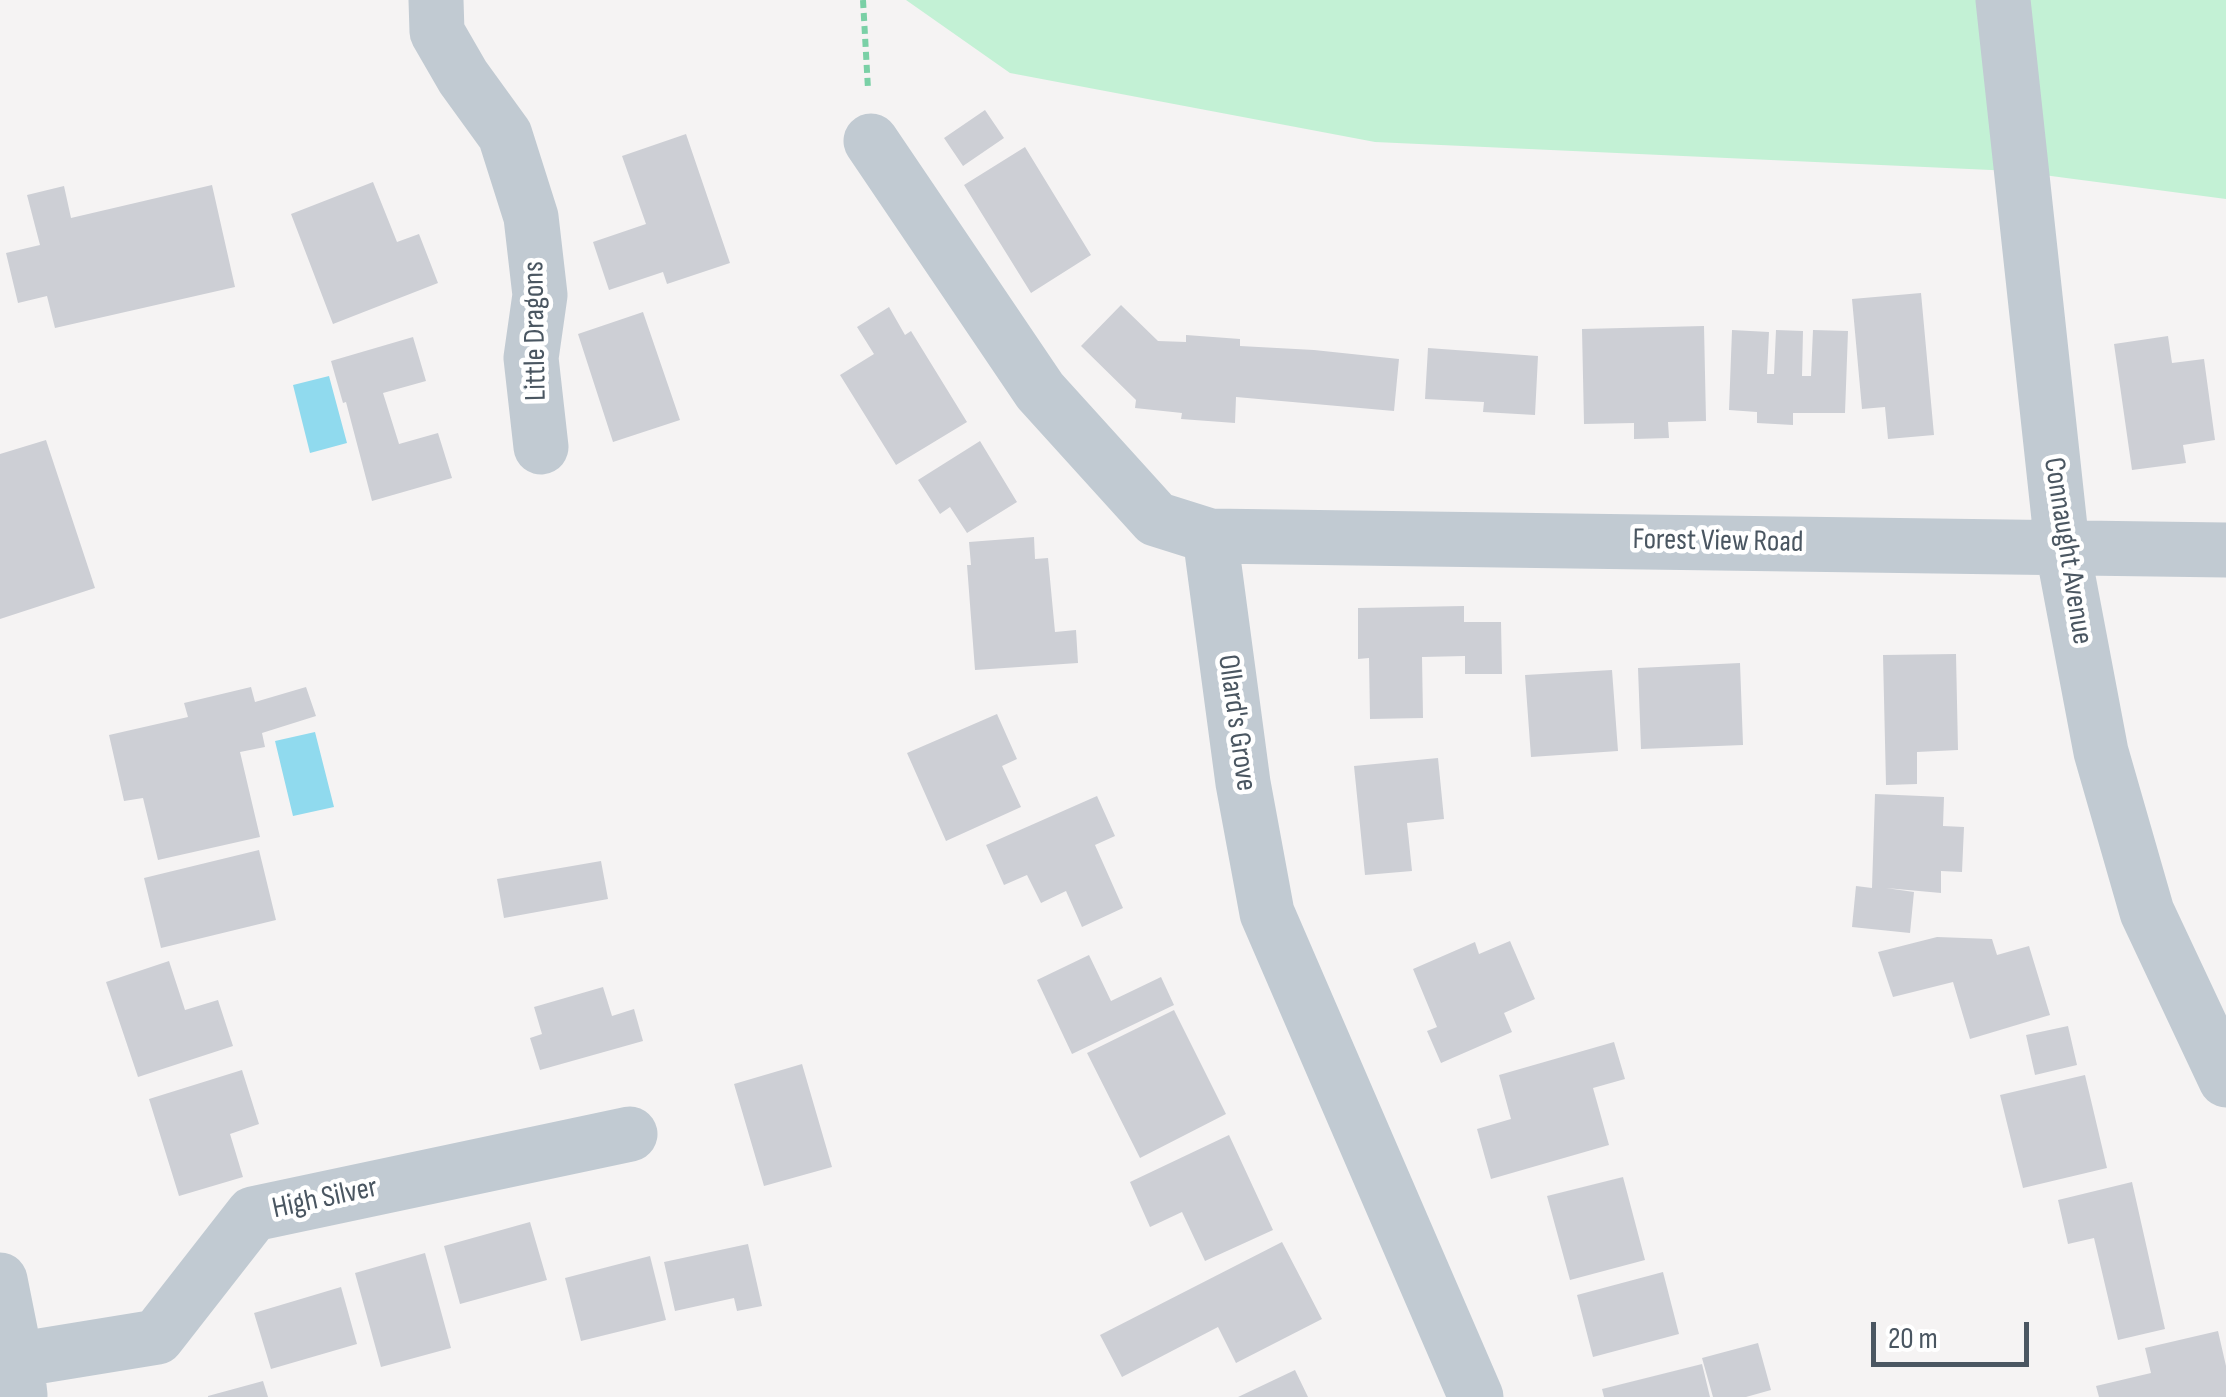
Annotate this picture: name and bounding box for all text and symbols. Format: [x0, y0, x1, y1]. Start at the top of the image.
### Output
street label: Little Dragons [517, 261, 555, 401]
street label: Connaught Avenue [2034, 455, 2100, 647]
street label: Forest View Road [1632, 523, 1804, 561]
street label: Ollard's Grove [1209, 653, 1263, 793]
street label: High Silver [269, 1170, 381, 1228]
scale bar [1876, 1302, 2034, 1364]
text: 20 m [1888, 1321, 1938, 1357]

